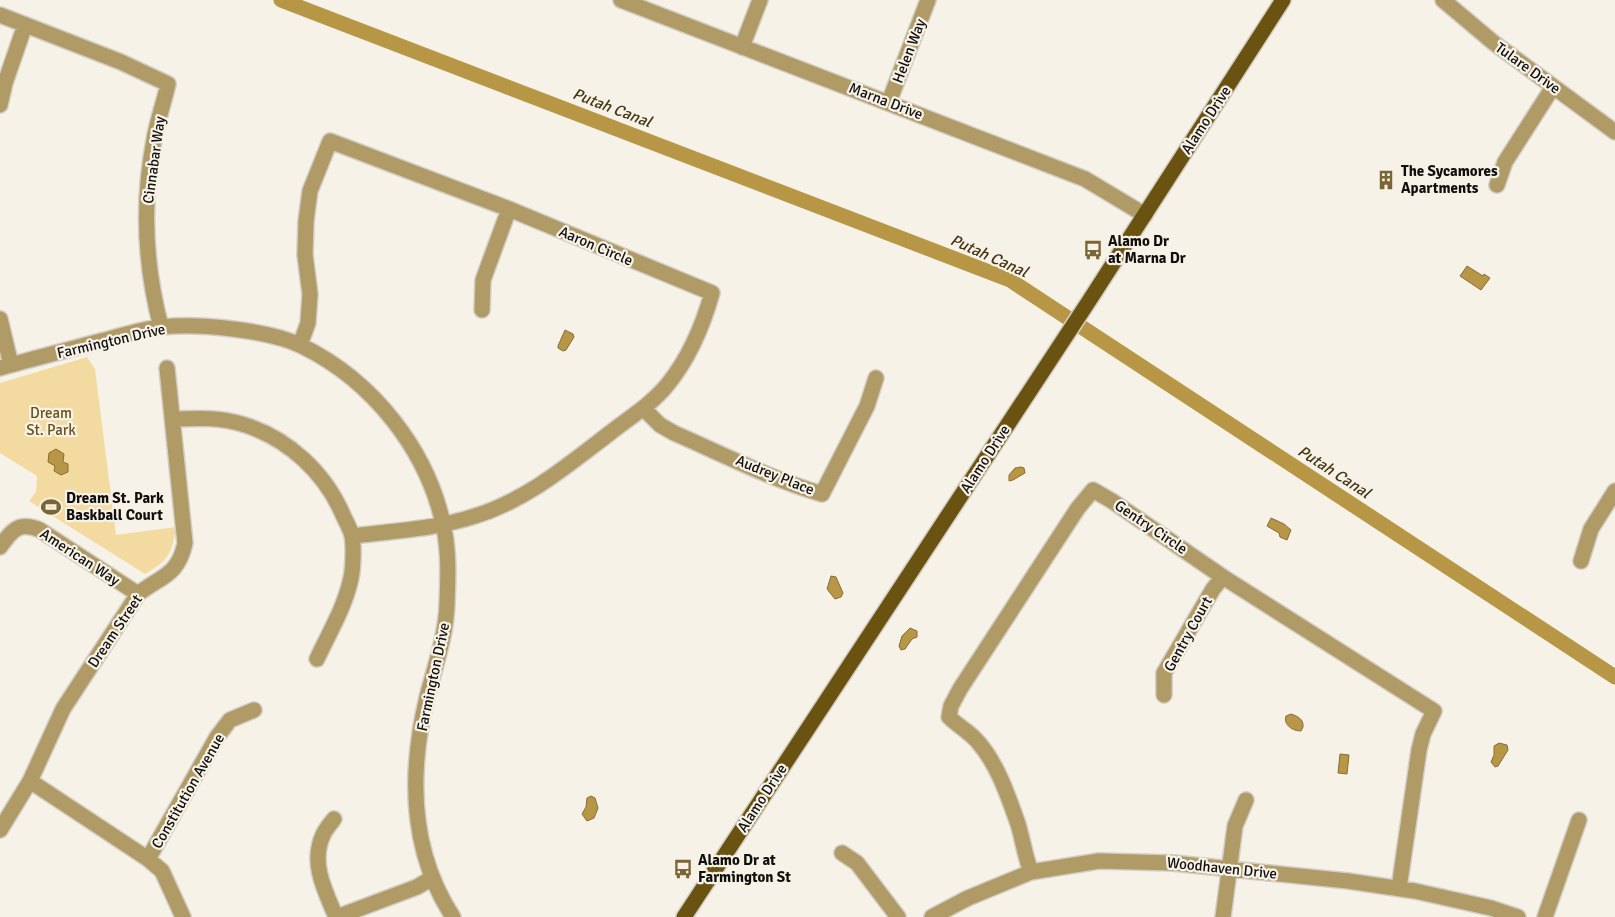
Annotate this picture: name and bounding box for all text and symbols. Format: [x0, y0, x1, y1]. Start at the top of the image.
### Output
street label: Helen Way [889, 16, 929, 86]
street label: Tulare Drive [1492, 38, 1564, 98]
street label: Marna Drive [846, 79, 926, 123]
street label: Alamo Drive [1177, 83, 1235, 157]
water label: Putah Canal [570, 84, 655, 133]
street label: Cinnabar Way [139, 115, 169, 205]
place label: The Sycamores Apartments [1401, 162, 1498, 197]
building icon: The Sycamores Apartments [1375, 169, 1397, 191]
street label: Aaron Circle [556, 222, 636, 270]
water label: Putah Canal [947, 230, 1032, 282]
place label: Alamo Dr at Marna Dr [1108, 232, 1186, 267]
bus stop icon: Alamo Dr at Marna Dr [1082, 239, 1104, 261]
street label: Farmington Drive [55, 320, 167, 362]
park label: Dream St. Park [26, 404, 76, 439]
street label: Alamo Drive [956, 422, 1014, 496]
water label: Putah Canal [1294, 441, 1375, 504]
street label: Audrey Place [733, 451, 817, 499]
place label: Dream St. Park Baskball Court [66, 489, 164, 524]
sports icon: Dream St. Park Baskball Court [40, 496, 62, 518]
street label: Gentry Circle [1111, 496, 1191, 558]
street label: American Way [37, 525, 123, 589]
street label: Dream Street [84, 591, 146, 671]
street label: Gentry Court [1160, 593, 1216, 675]
street label: Farmington Drive [413, 621, 453, 733]
street label: Constitution Avenue [148, 730, 228, 852]
street label: Alamo Drive [733, 761, 791, 835]
place label: Alamo Dr at Farmington St [698, 851, 791, 886]
street label: Woodhaven Drive [1166, 853, 1278, 883]
bus stop icon: Alamo Dr at Farmington St [672, 858, 694, 880]

